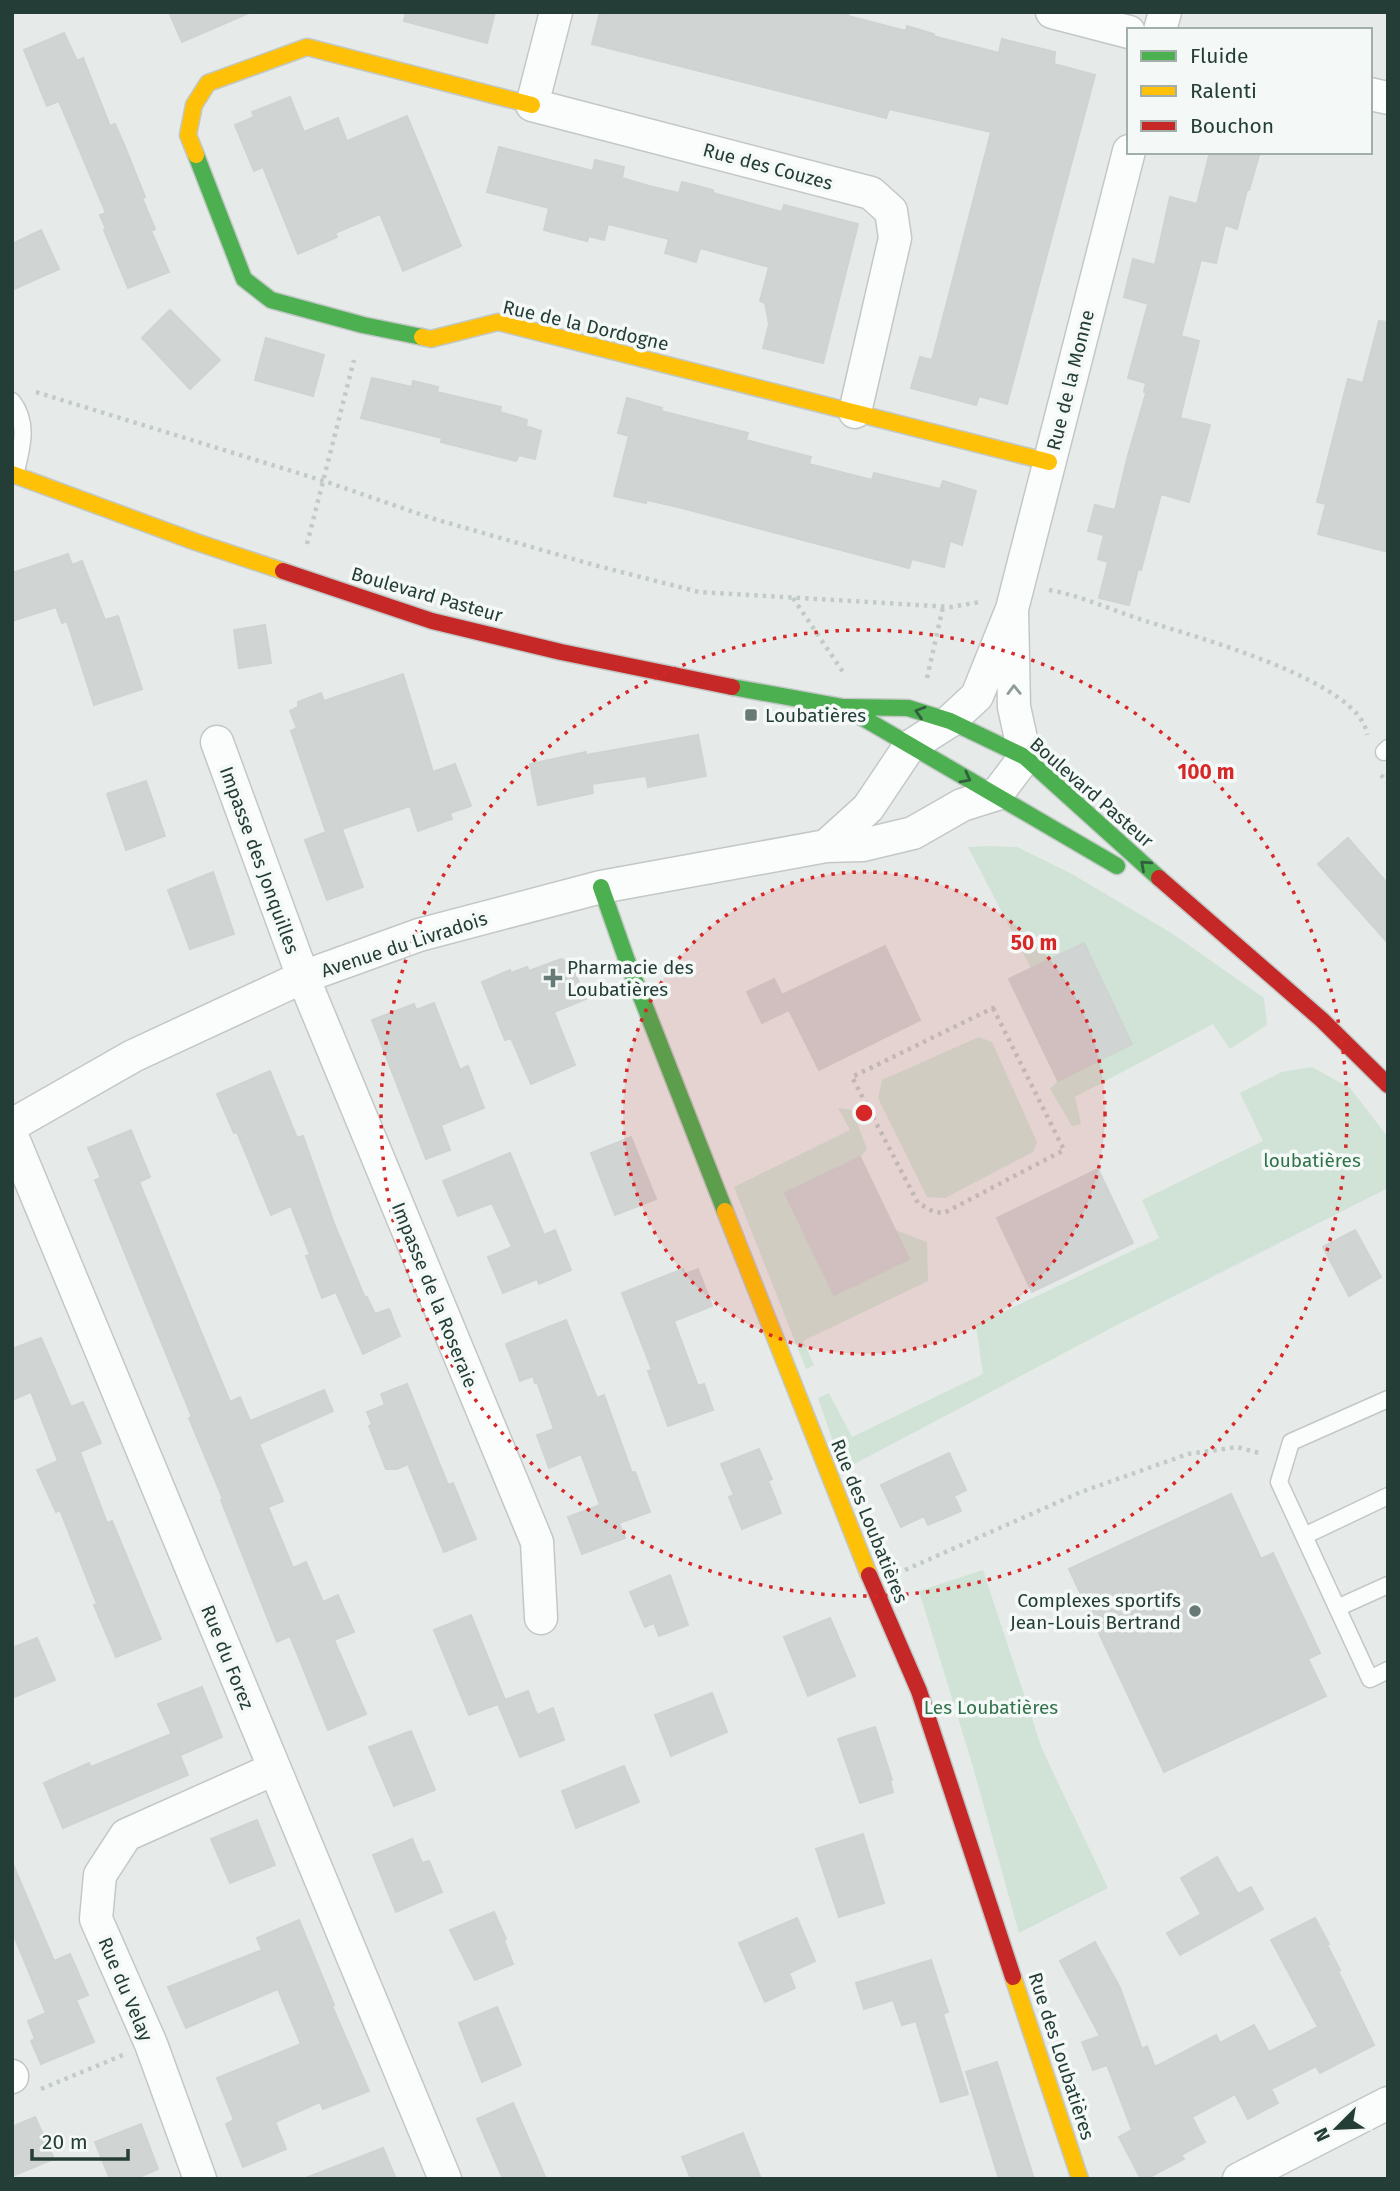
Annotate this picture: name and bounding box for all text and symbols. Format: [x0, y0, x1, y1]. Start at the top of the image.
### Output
legend [1127, 28, 1372, 154]
text: Fluide [1190, 43, 1248, 69]
text: Ralenti [1190, 78, 1257, 104]
text: Bouchon [1190, 113, 1274, 139]
street label: Rue des Couzes [700, 138, 835, 195]
street label: Rue de la Dordogne [501, 295, 671, 356]
street label: Rue de la Monne [1042, 307, 1099, 453]
street label: Boulevard Pasteur [349, 562, 506, 627]
one-way arrow [1006, 684, 1021, 695]
place label: Loubatières [765, 704, 866, 727]
one-way arrow [914, 705, 926, 720]
marker: Loubatières [743, 707, 759, 723]
street label: Boulevard Pasteur [1025, 732, 1159, 853]
text: 100 m [1177, 759, 1235, 785]
street label: Impasse des Jonquilles [215, 763, 304, 957]
one-way arrow [959, 770, 971, 783]
one-way arrow [1140, 861, 1153, 873]
street label: Avenue du Livradois [318, 907, 490, 982]
text: 50 m [1011, 930, 1057, 956]
place label: Pharmacie des Loubatières [567, 956, 694, 1001]
marker: Pharmacie des Loubatières [545, 970, 561, 986]
centre of rings [852, 1101, 876, 1125]
park label: loubatières [1263, 1149, 1361, 1172]
street label: Impasse de la Roseraie [387, 1199, 482, 1391]
street label: Rue des Loubatières [826, 1436, 913, 1607]
place label: Complexes sportifs Jean-Louis Bertrand [1010, 1589, 1181, 1634]
street label: Rue du Forez [196, 1602, 259, 1713]
marker: Complexes sportifs Jean-Louis Bertrand [1187, 1603, 1203, 1619]
park label: Les Loubatières [924, 1696, 1058, 1719]
street label: Rue du Velay [93, 1934, 158, 2045]
street label: Rue des Loubatières [1024, 1970, 1099, 2143]
north arrow [1302, 2093, 1372, 2163]
scale bar [32, 2118, 128, 2162]
text: N [1309, 2124, 1335, 2145]
text: 20 m [42, 2129, 88, 2155]

